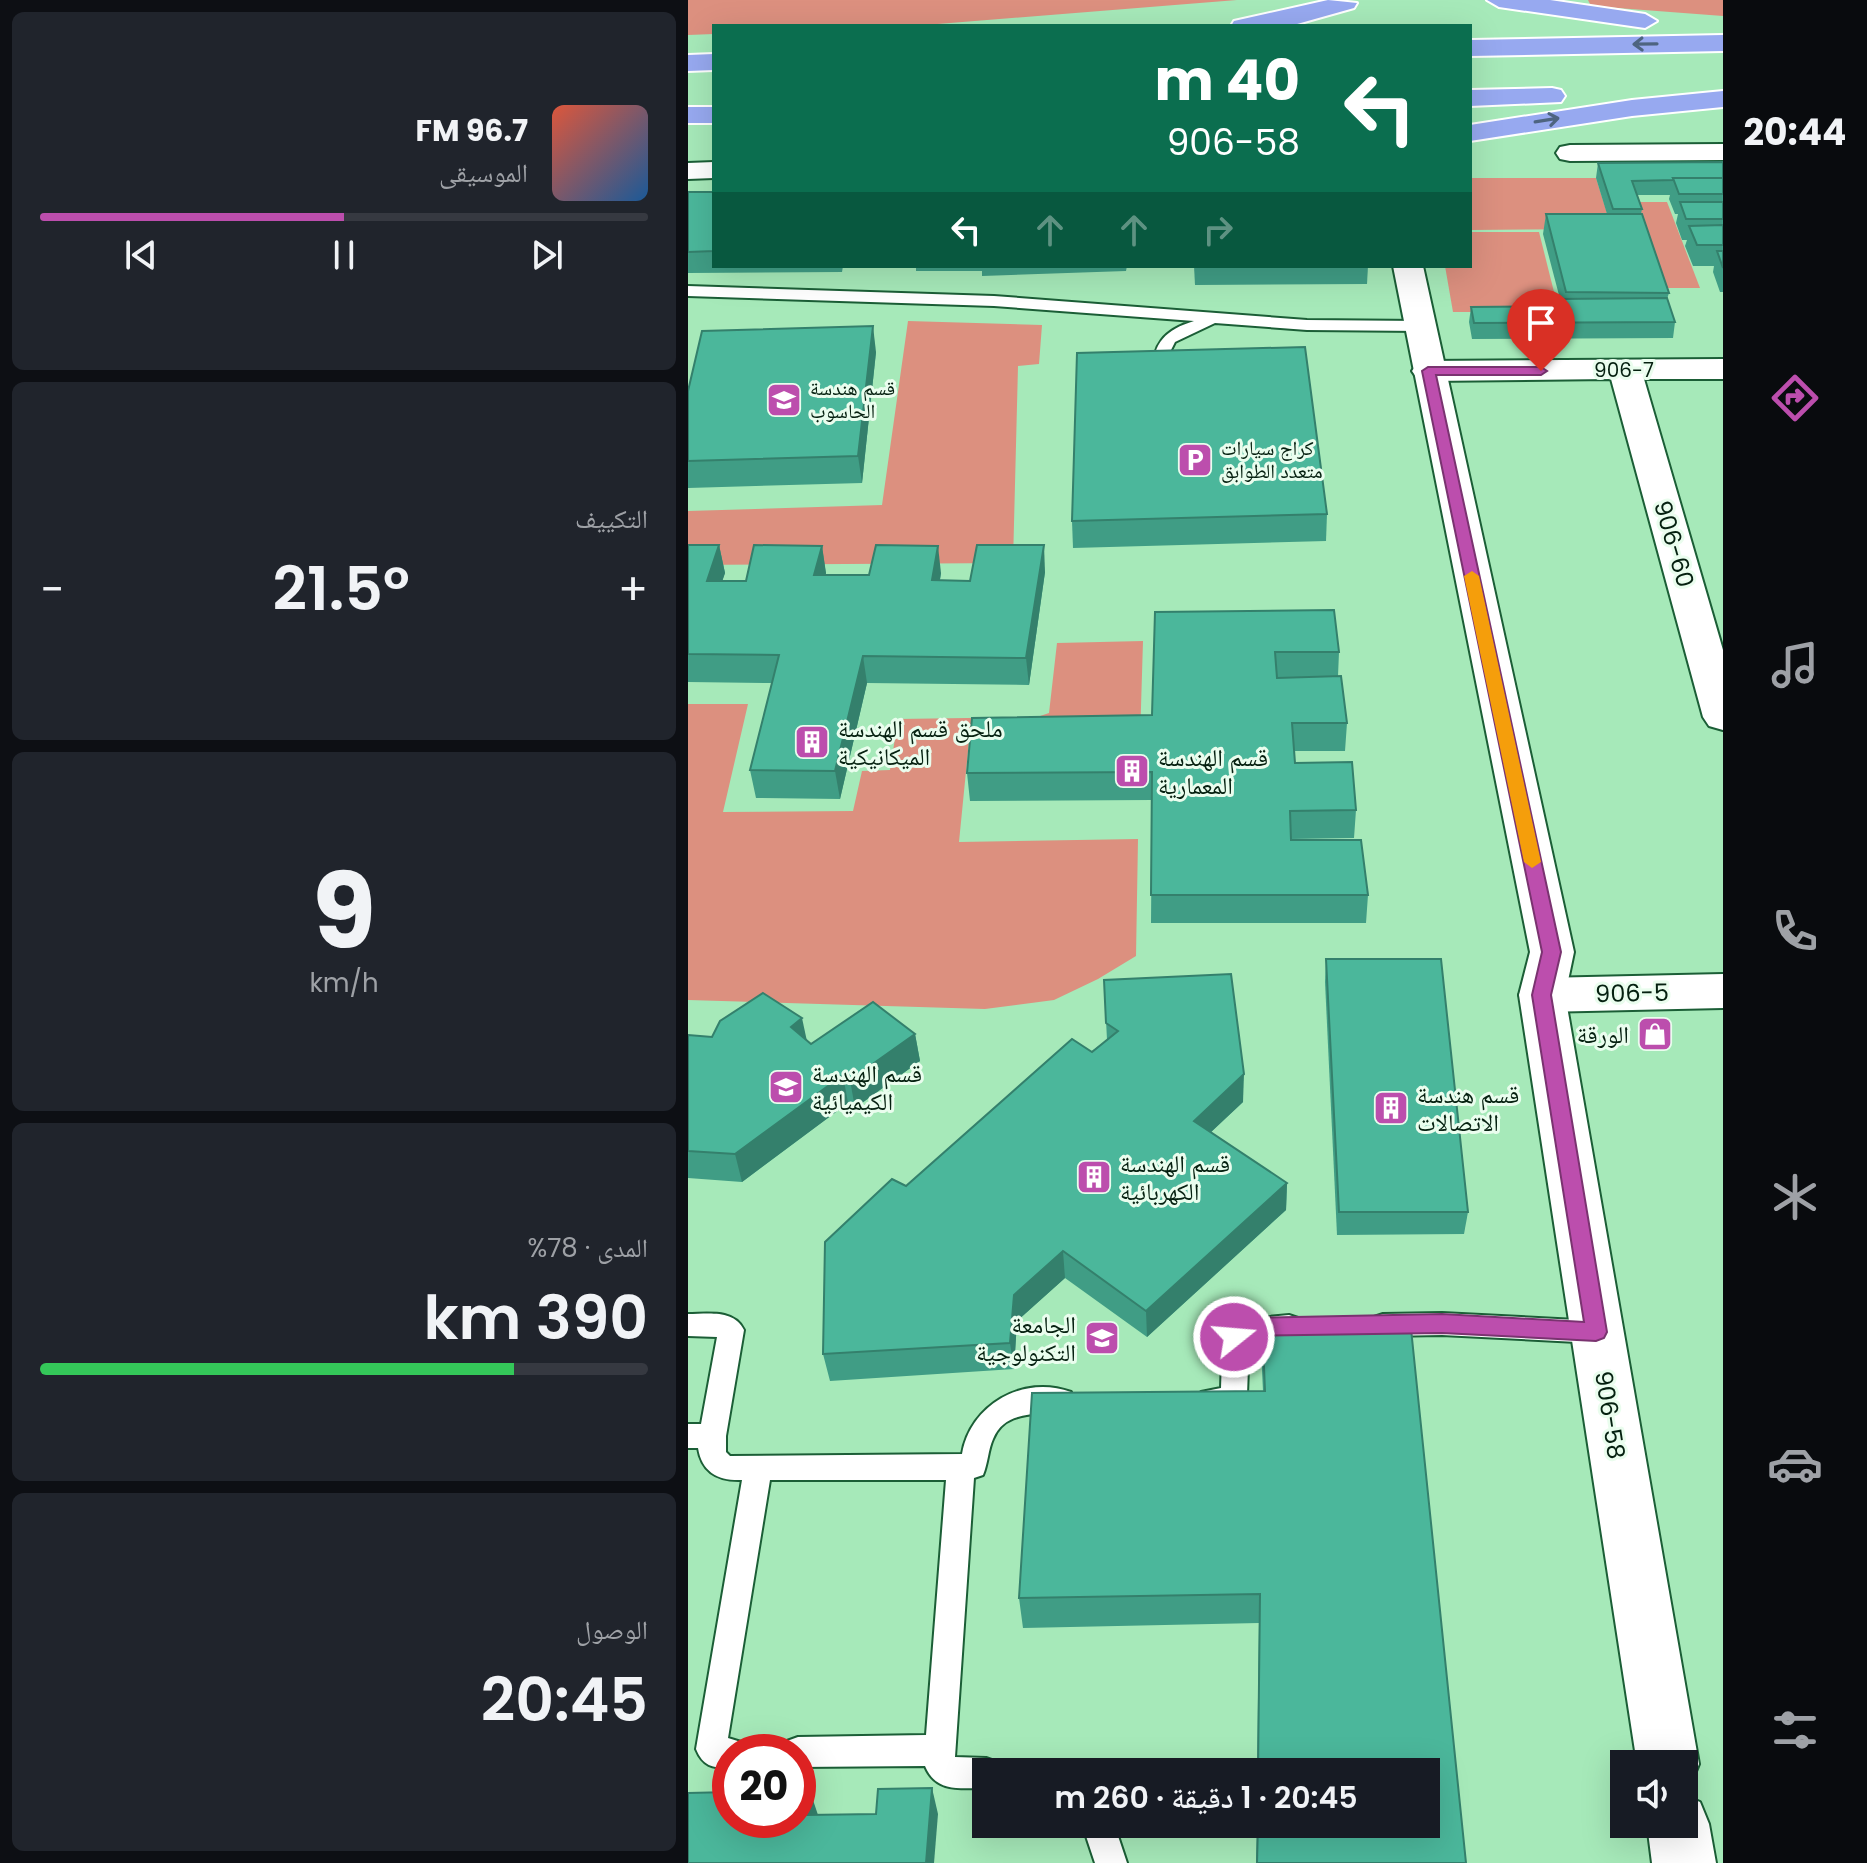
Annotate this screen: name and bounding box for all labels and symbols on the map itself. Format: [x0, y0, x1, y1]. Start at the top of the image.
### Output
one-way arrow [1632, 36, 1659, 52]
one-way arrow [1534, 112, 1559, 127]
pin [1507, 289, 1575, 371]
street label: 906-7 [1594, 356, 1654, 384]
place label: قسم هندسة الحاسوب [810, 374, 895, 425]
school or university icon: قسم هندسة الحاسوب [765, 381, 803, 419]
place label: كراج سيارات متعدد الطوابق [1221, 434, 1323, 485]
parking icon: كراج سيارات متعدد الطوابق [1176, 441, 1214, 479]
street label: 906-60 [1646, 497, 1702, 591]
place label: ملحق قسم الهندسة الميكانيكية [838, 712, 1003, 773]
building icon: ملحق قسم الهندسة الميكانيكية [793, 723, 831, 761]
place label: قسم الهندسة المعمارية [1158, 741, 1268, 802]
building icon: قسم الهندسة المعمارية [1113, 752, 1151, 790]
street label: 906-5 [1595, 976, 1669, 1010]
shop icon: الورقة [1636, 1015, 1674, 1053]
place label: الورقة [1577, 1018, 1629, 1051]
place label: قسم الهندسة الكيميائية [812, 1057, 922, 1118]
school or university icon: قسم الهندسة الكيميائية [767, 1068, 805, 1106]
place label: قسم هندسة الاتصالات [1417, 1078, 1519, 1139]
building icon: قسم هندسة الاتصالات [1372, 1089, 1410, 1127]
place label: قسم الهندسة الكهربائية [1120, 1147, 1230, 1208]
building icon: قسم الهندسة الكهربائية [1075, 1158, 1113, 1196]
position arrow [1192, 1295, 1276, 1379]
place label: الجامعة التكنولوجية [976, 1308, 1076, 1369]
school or university icon: الجامعة التكنولوجية [1083, 1319, 1121, 1357]
street label: 906-58 [1587, 1369, 1633, 1461]
speed limit sign: 20 [712, 1734, 816, 1838]

